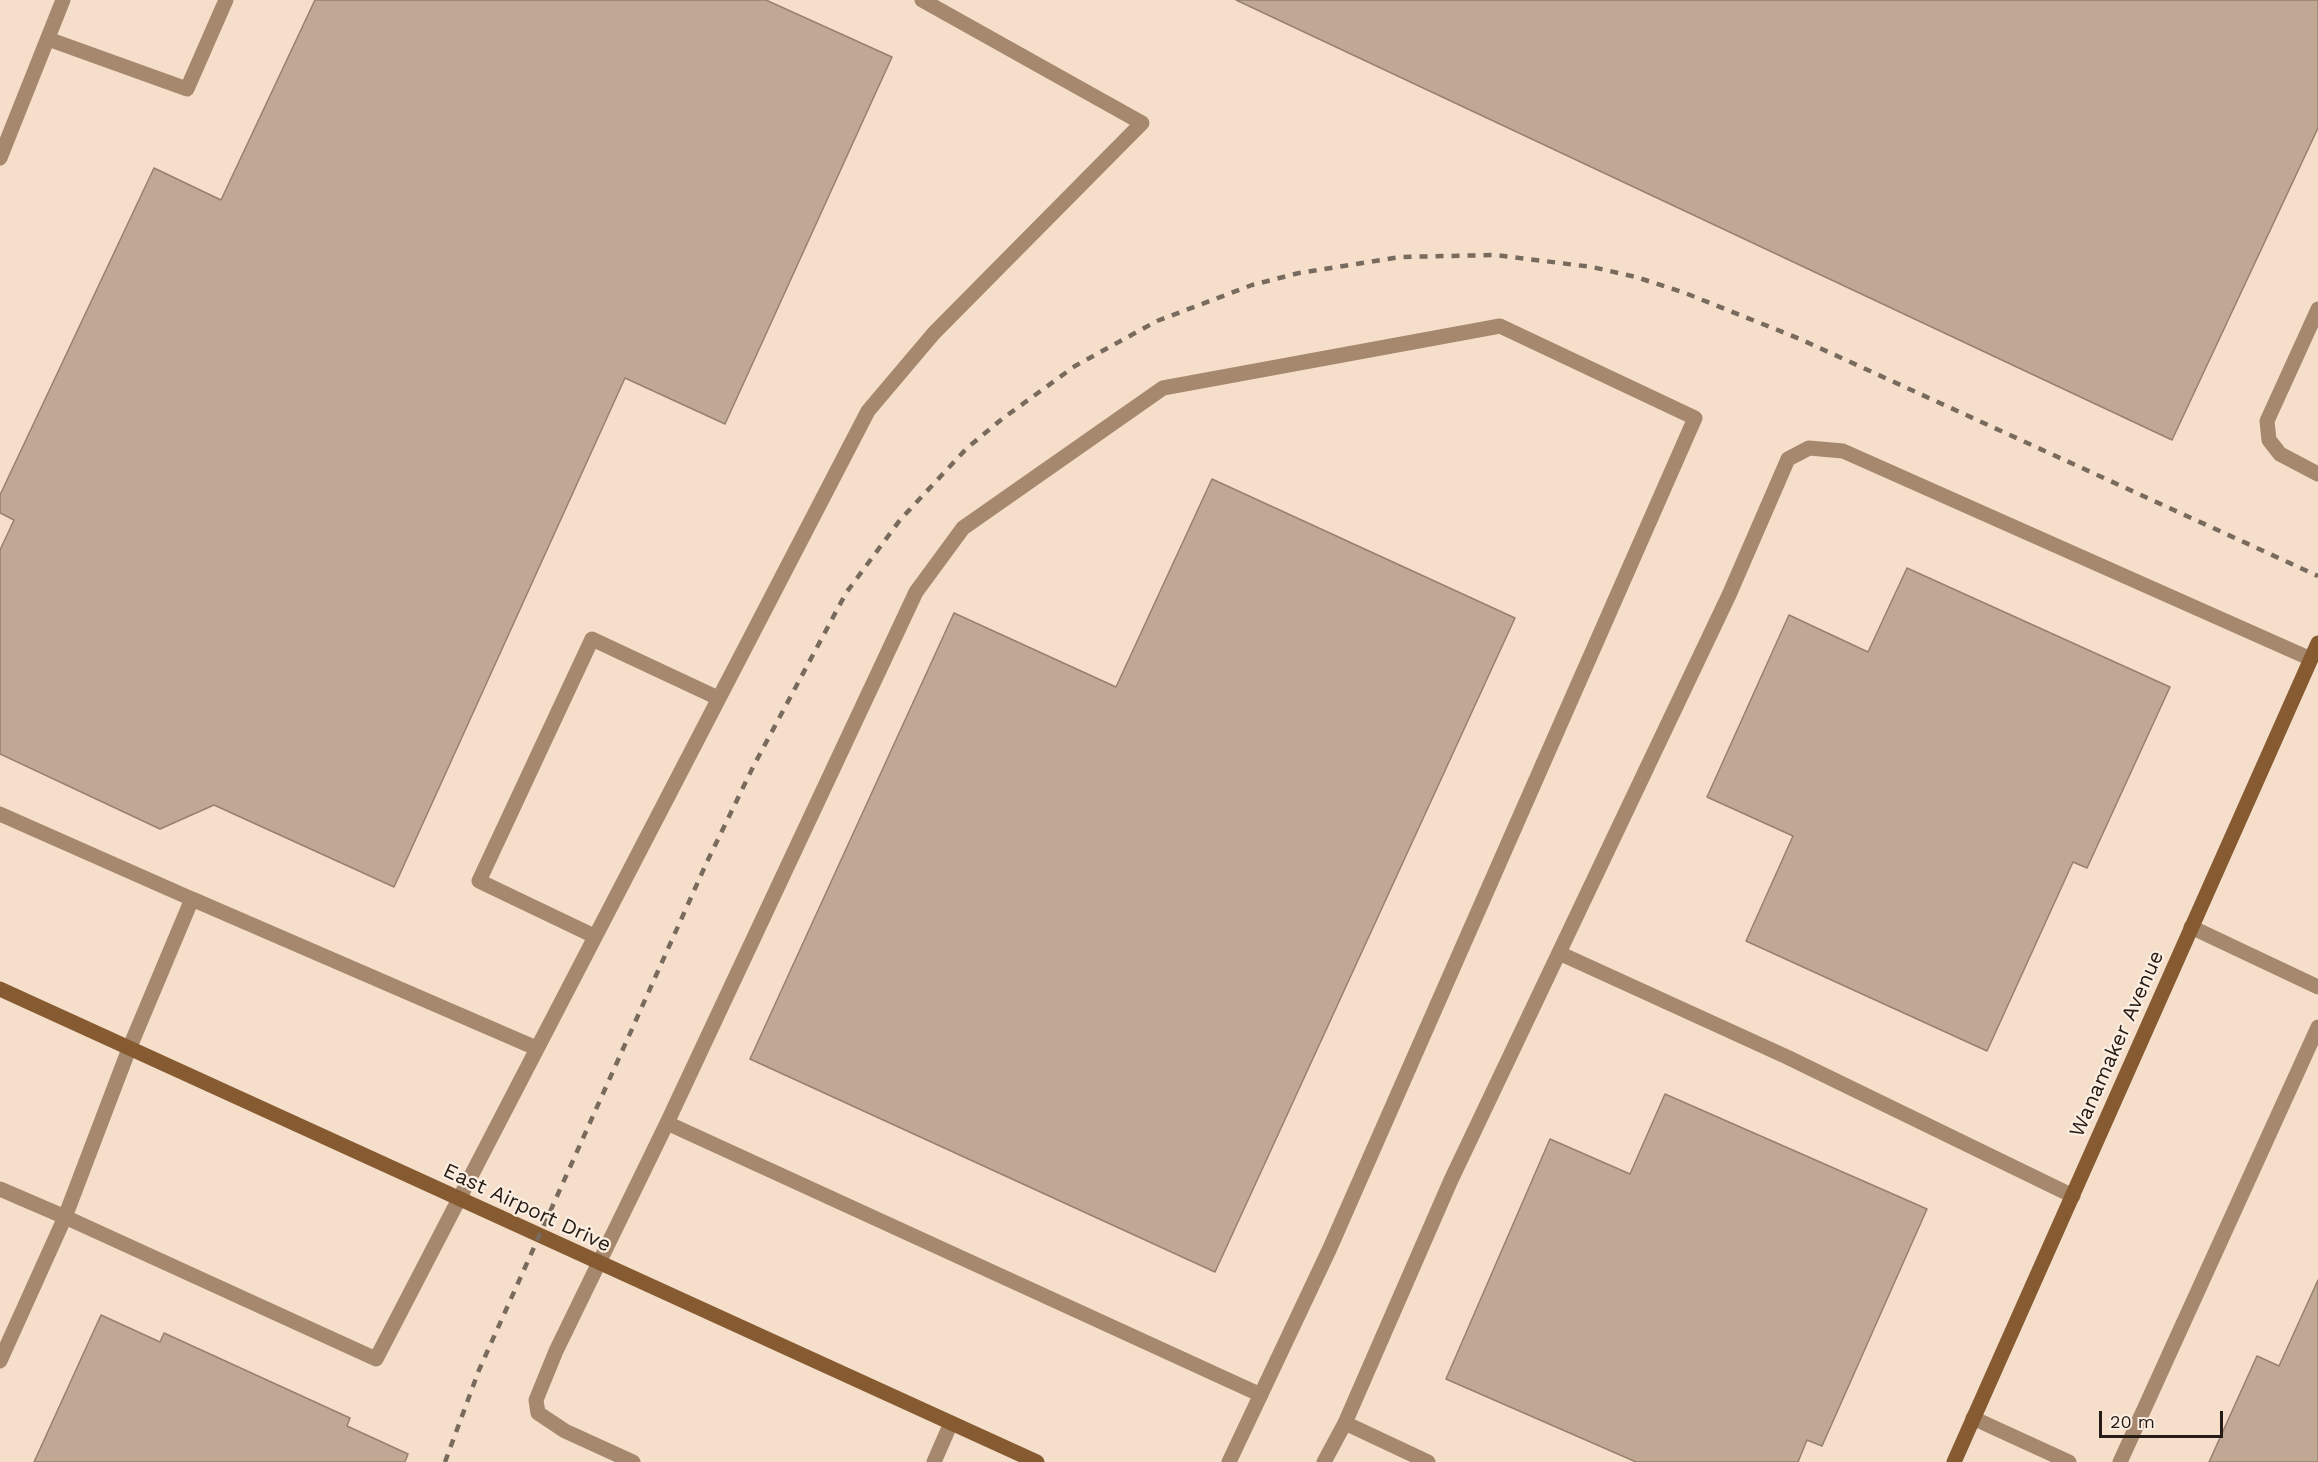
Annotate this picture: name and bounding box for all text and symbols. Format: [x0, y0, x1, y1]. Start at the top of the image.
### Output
street label: Wanamaker Avenue [2064, 947, 2170, 1141]
street label: East Airport Drive [439, 1158, 615, 1258]
scale bar [2102, 1399, 2226, 1437]
text: 20 m [2110, 1411, 2155, 1432]

